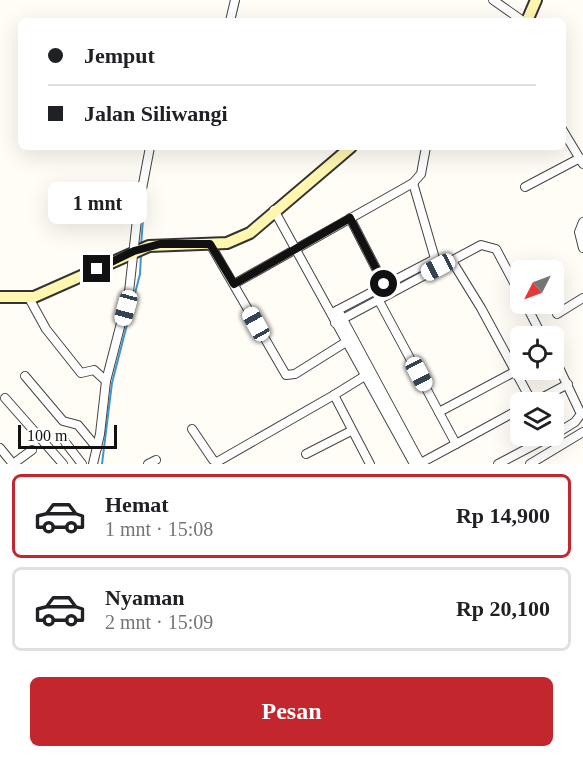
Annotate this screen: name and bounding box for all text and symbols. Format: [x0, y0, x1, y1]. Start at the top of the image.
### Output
text: Jemput [84, 43, 155, 68]
text: Jalan Siliwangi [84, 101, 228, 126]
callout: 1 mnt [48, 182, 146, 224]
text: 1 mnt [73, 192, 122, 214]
car [418, 251, 458, 283]
route end [83, 255, 110, 282]
north arrow [510, 260, 564, 314]
map controls [510, 260, 564, 446]
route start [370, 270, 397, 297]
car [113, 288, 139, 328]
car [239, 304, 273, 344]
button: locate [510, 326, 564, 380]
car [403, 354, 435, 394]
button: layers [510, 392, 564, 446]
scale bar [18, 422, 117, 450]
text: 100 m [27, 427, 67, 444]
icon: car [33, 489, 87, 543]
text: Hemat [105, 492, 169, 517]
text: Rp 14,900 [456, 503, 550, 528]
text: 1 mnt · 15:08 [105, 518, 213, 540]
icon: car [33, 582, 87, 636]
text: Nyaman [105, 585, 184, 610]
text: Rp 20,100 [456, 596, 550, 621]
text: 2 mnt · 15:09 [105, 611, 213, 633]
button: Pesan [30, 677, 553, 746]

